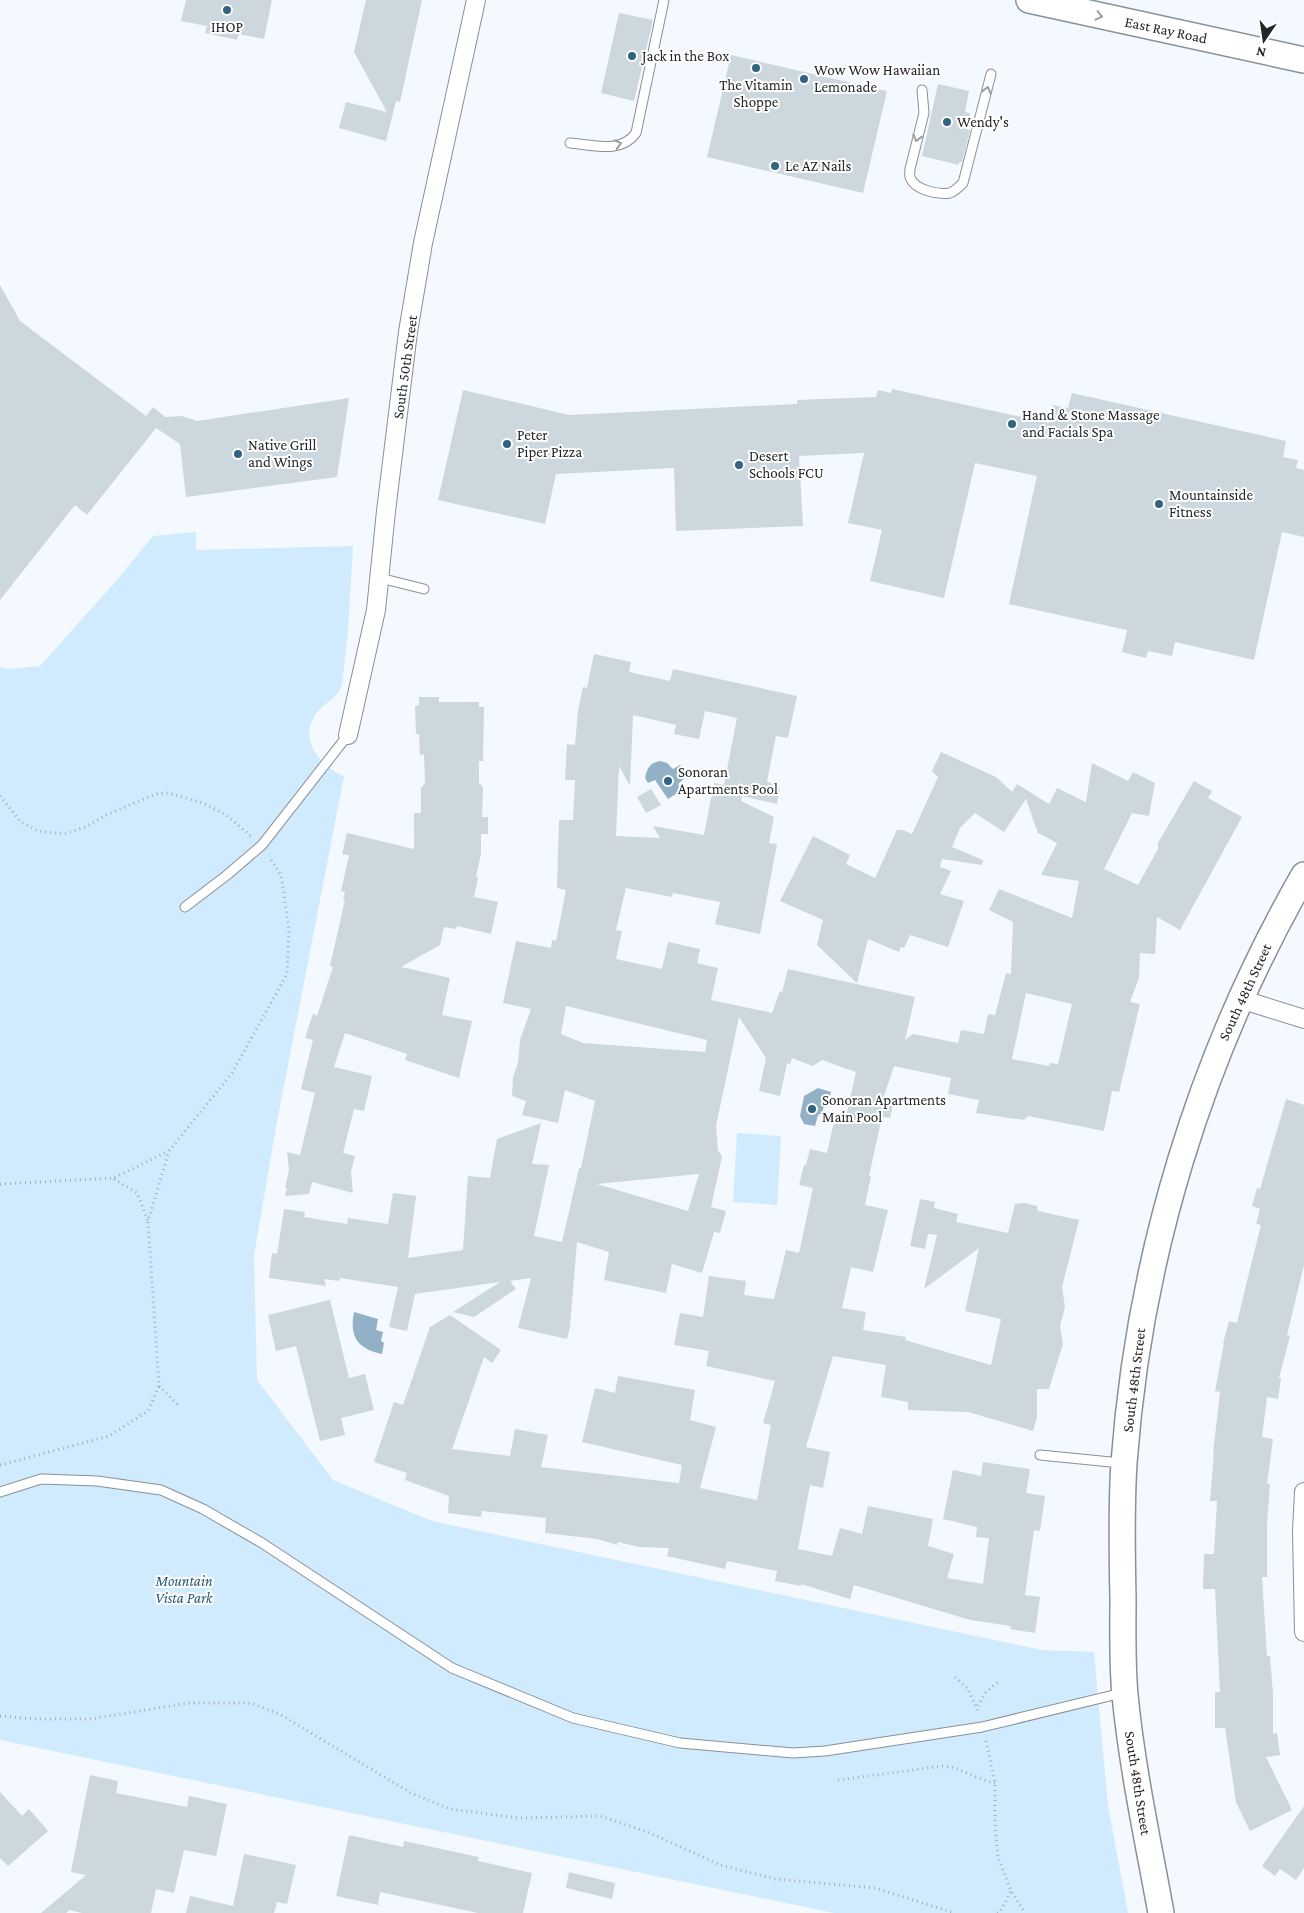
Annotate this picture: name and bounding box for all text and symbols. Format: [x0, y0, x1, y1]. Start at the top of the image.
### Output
marker: IHOP [221, 4, 233, 16]
one-way arrow [1095, 10, 1104, 21]
street label: East Ray Road [1123, 13, 1209, 48]
north arrow [1239, 15, 1289, 65]
place label: IHOP [211, 19, 243, 35]
text: N [1254, 44, 1268, 62]
place label: Jack in the Box [640, 48, 729, 65]
marker: Jack in the Box [626, 50, 638, 62]
marker: The Vitamin Shoppe [750, 62, 762, 74]
place label: Wow Wow Hawaiian Lemonade [814, 62, 940, 95]
marker: Wow Wow Hawaiian Lemonade [798, 73, 810, 85]
place label: The Vitamin Shoppe [719, 77, 793, 111]
one-way arrow [981, 86, 992, 95]
place label: Wendy's [957, 114, 1009, 131]
marker: Wendy's [941, 116, 953, 128]
one-way arrow [912, 134, 923, 143]
one-way arrow [614, 139, 623, 150]
place label: Le AZ Nails [785, 158, 852, 174]
marker: Le AZ Nails [769, 160, 781, 172]
street label: South 50th Street [390, 313, 420, 420]
place label: Hand & Stone Massage and Facials Spa [1022, 407, 1160, 441]
marker: Hand & Stone Massage and Facials Spa [1006, 418, 1018, 430]
place label: Peter Piper Pizza [517, 427, 582, 461]
place label: Native Grill and Wings [248, 437, 316, 471]
marker: Peter Piper Pizza [501, 438, 513, 450]
marker: Native Grill and Wings [232, 448, 244, 460]
place label: Desert Schools FCU [749, 448, 824, 481]
marker: Desert Schools FCU [733, 459, 745, 471]
place label: Mountainside Fitness [1169, 487, 1253, 520]
marker: Mountainside Fitness [1153, 498, 1165, 510]
place label: Sonoran Apartments Pool [678, 764, 778, 798]
marker: Sonoran Apartments Pool [662, 775, 674, 787]
street label: South 48th Street [1216, 940, 1275, 1043]
place label: Sonoran Apartments Main Pool [822, 1092, 946, 1125]
marker: Sonoran Apartments Main Pool [806, 1103, 818, 1115]
street label: South 48th Street [1120, 1326, 1148, 1433]
park label: Mountain Vista Park [154, 1573, 214, 1606]
street label: South 48th Street [1122, 1730, 1154, 1837]

